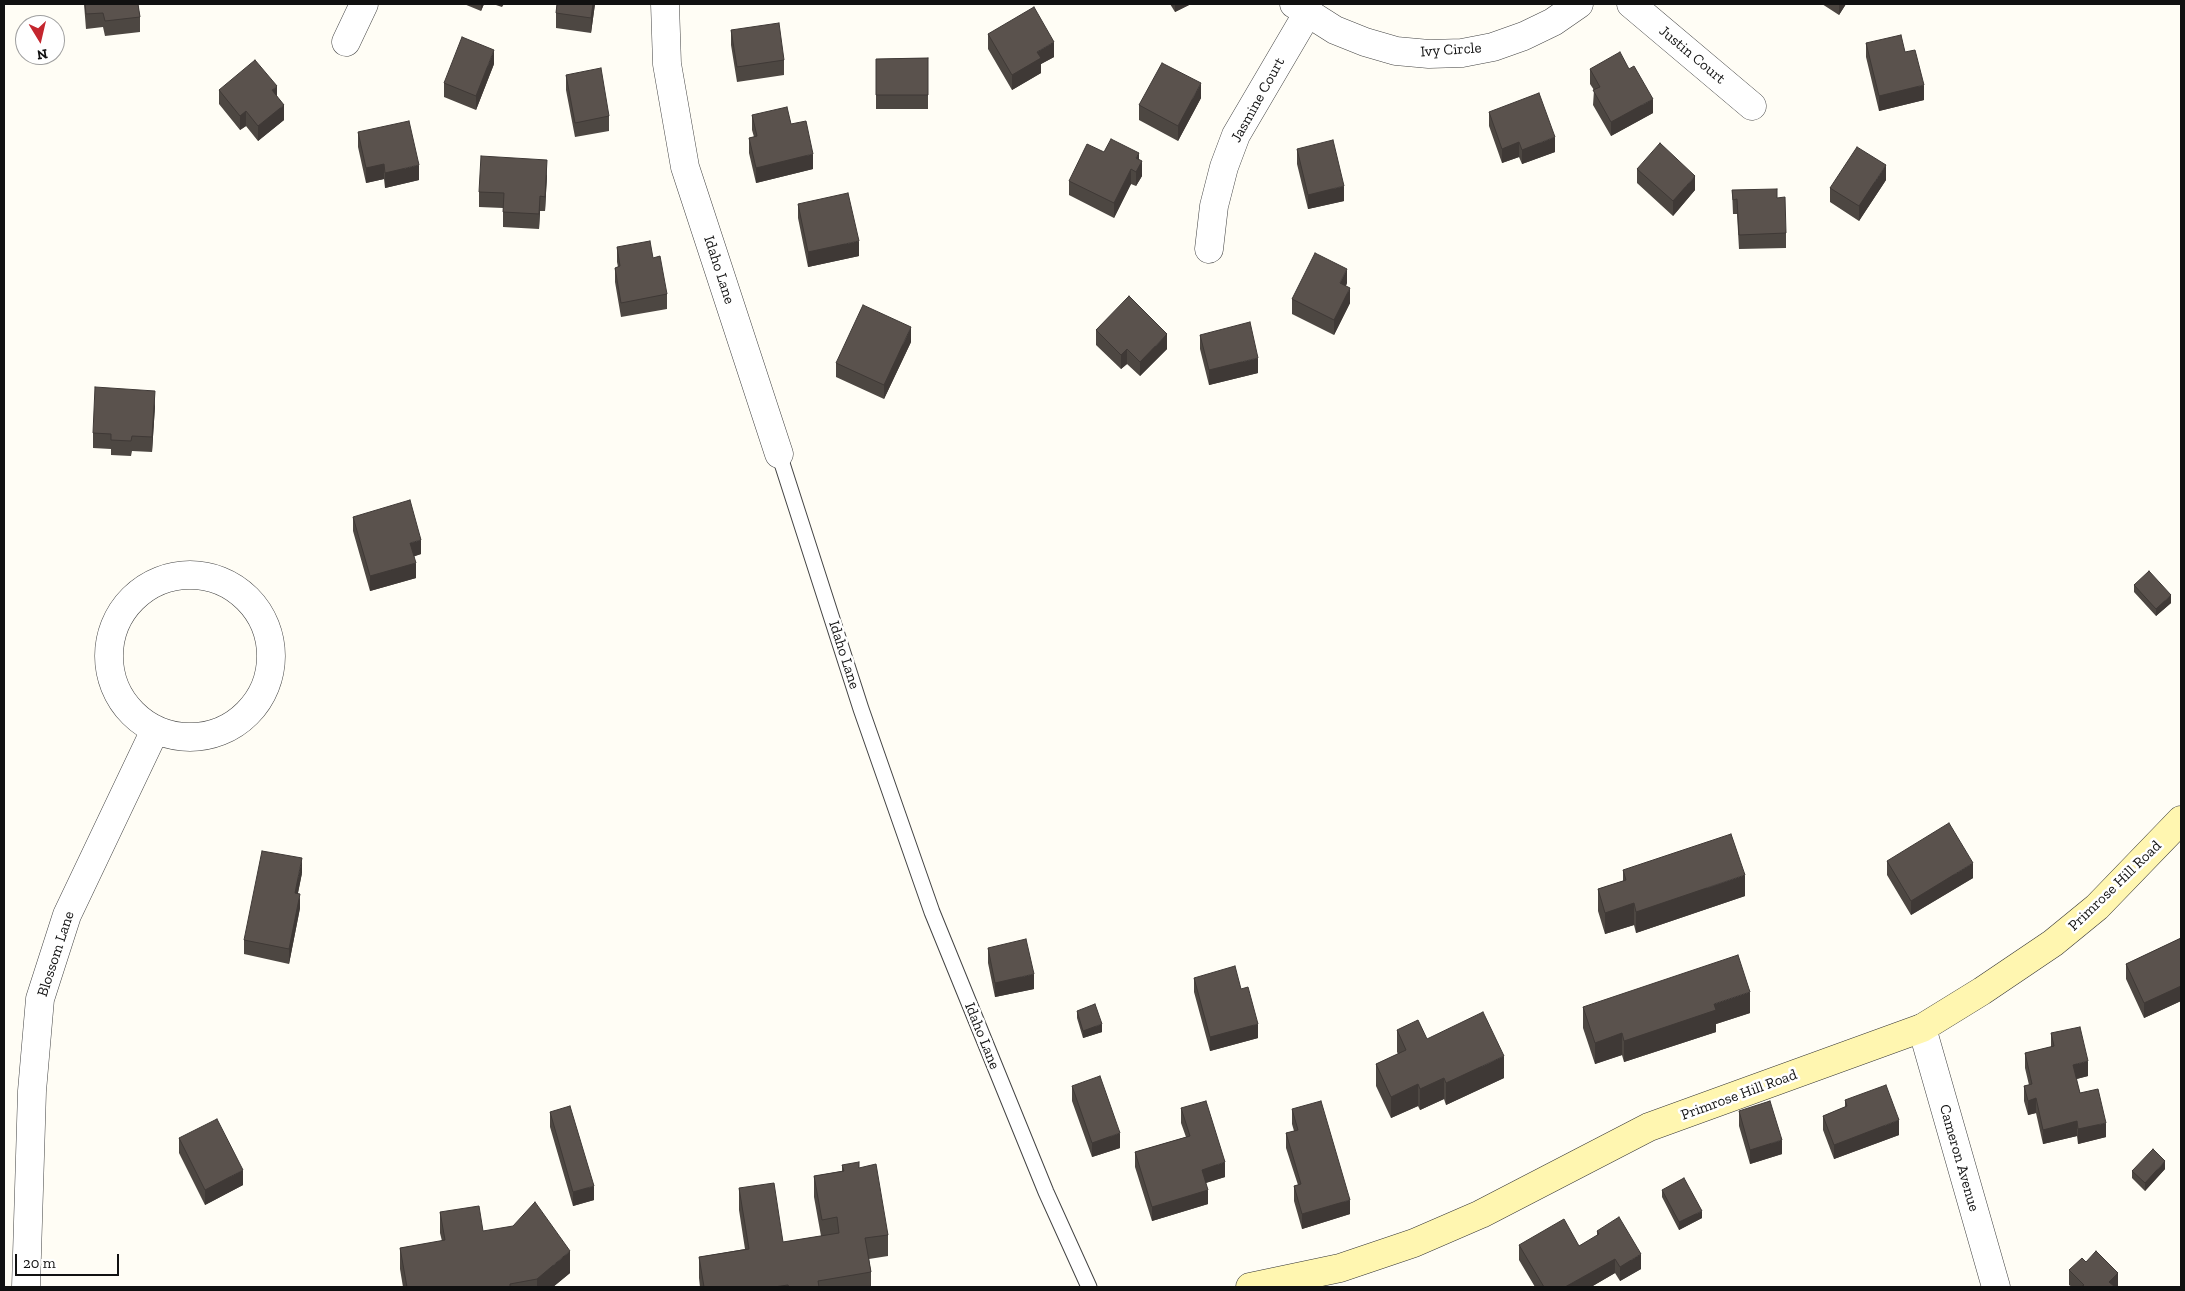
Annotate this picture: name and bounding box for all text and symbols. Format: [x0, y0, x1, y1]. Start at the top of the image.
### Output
north arrow [15, 15, 65, 65]
street label: Justin Court [1655, 22, 1729, 88]
street label: Ivy Circle [1420, 39, 1482, 61]
text: N [36, 45, 49, 64]
street label: Jasmine Court [1227, 54, 1289, 146]
street label: Idaho Lane [700, 234, 738, 306]
street label: Idaho Lane [825, 619, 863, 691]
street label: Primrose Hill Road [2065, 837, 2165, 935]
street label: Blossom Lane [34, 909, 78, 999]
street label: Idaho Lane [960, 1000, 1004, 1072]
street label: Primrose Hill Road [1678, 1066, 1800, 1124]
street label: Cameron Avenue [1935, 1102, 1983, 1214]
scale bar [18, 1244, 121, 1276]
text: 20 m [23, 1254, 56, 1272]

